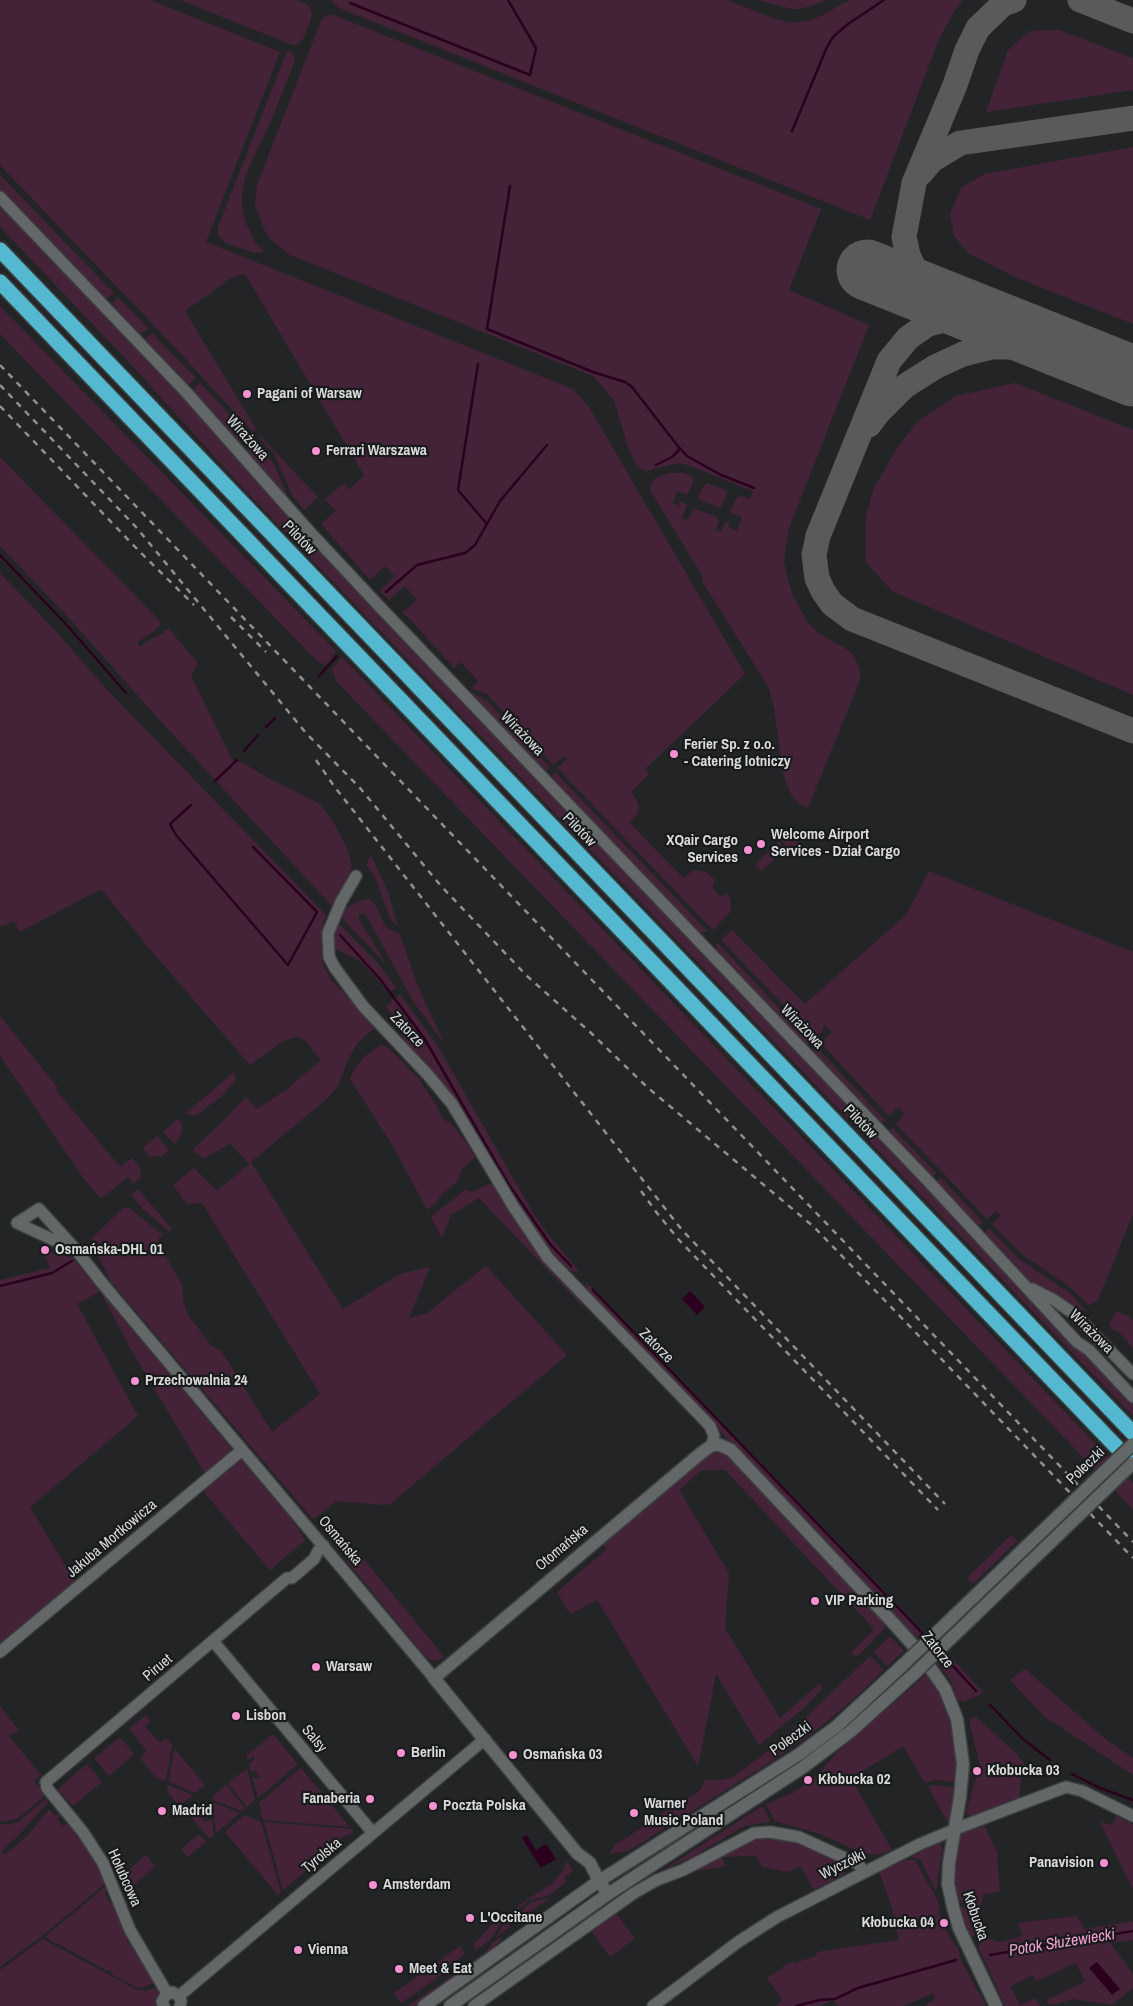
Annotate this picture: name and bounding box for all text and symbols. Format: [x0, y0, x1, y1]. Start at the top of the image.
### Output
place label: Pagani of Warsaw [257, 385, 362, 403]
marker: Pagani of Warsaw [241, 388, 253, 400]
street label: Wirażowa [222, 412, 272, 464]
place label: Ferrari Warszawa [326, 442, 427, 460]
marker: Ferrari Warszawa [310, 445, 322, 457]
street label: Pilotów [279, 517, 319, 559]
street label: Wirażowa [497, 708, 547, 760]
place label: Ferier Sp. z o.o. - Catering lotniczy [684, 736, 791, 771]
marker: Ferier Sp. z o.o. - Catering lotniczy [668, 748, 680, 760]
street label: Pilotów [559, 809, 599, 851]
place label: Welcome Airport Services - Dział Cargo [771, 826, 900, 861]
place label: XQair Cargo Services [666, 832, 738, 867]
marker: Welcome Airport Services - Dział Cargo [755, 838, 767, 850]
marker: XQair Cargo Services [742, 844, 754, 856]
street label: Wirażowa [777, 1001, 827, 1053]
street label: Zatorze [386, 1009, 428, 1051]
street label: Pilotów [840, 1101, 880, 1143]
place label: Osmańska-DHL 01 [55, 1241, 164, 1259]
marker: Osmańska-DHL 01 [39, 1244, 51, 1256]
street label: Wirażowa [1065, 1306, 1117, 1358]
street label: Zatorze [635, 1325, 677, 1367]
place label: Przechowalnia 24 [145, 1372, 248, 1390]
marker: Przechowalnia 24 [129, 1375, 141, 1387]
street label: Poleczki [1063, 1443, 1109, 1489]
street label: Jakuba Mortkowicza [63, 1496, 161, 1582]
street label: Osmańska [314, 1513, 366, 1569]
street label: Otomańska [532, 1521, 592, 1575]
place label: VIP Parking [825, 1592, 893, 1610]
marker: VIP Parking [809, 1595, 821, 1607]
street label: Zatorze [917, 1628, 957, 1672]
street label: Piruet [140, 1651, 176, 1685]
place label: Warsaw [326, 1658, 372, 1676]
marker: Warsaw [310, 1661, 322, 1673]
place label: Lisbon [246, 1707, 286, 1725]
marker: Lisbon [230, 1710, 242, 1722]
street label: Poleczki [767, 1718, 815, 1760]
street label: Salsy [297, 1722, 331, 1756]
place label: Berlin [411, 1744, 446, 1762]
place label: Osmańska 03 [523, 1746, 602, 1764]
marker: Berlin [395, 1747, 407, 1759]
marker: Osmańska 03 [507, 1749, 519, 1761]
place label: Kłobucka 03 [987, 1762, 1059, 1780]
marker: Kłobucka 03 [971, 1765, 983, 1777]
place label: Kłobucka 02 [818, 1771, 890, 1789]
marker: Kłobucka 02 [802, 1774, 814, 1786]
place label: Fanaberia [302, 1790, 360, 1808]
marker: Fanaberia [364, 1793, 376, 1805]
place label: Warner Music Poland [644, 1795, 723, 1830]
place label: Poczta Polska [443, 1797, 526, 1815]
marker: Poczta Polska [427, 1800, 439, 1812]
place label: Madrid [172, 1802, 212, 1820]
marker: Madrid [156, 1805, 168, 1817]
marker: Warner Music Poland [628, 1807, 640, 1819]
street label: Tyrolska [299, 1834, 345, 1878]
street label: Wyczółki [817, 1846, 869, 1884]
street label: Hołubcowa [103, 1847, 145, 1909]
place label: Panavision [1029, 1854, 1094, 1872]
marker: Panavision [1098, 1857, 1110, 1869]
place label: Amsterdam [383, 1876, 451, 1894]
marker: Amsterdam [367, 1879, 379, 1891]
street label: Kłobucka [958, 1889, 992, 1943]
place label: L'Occitane [480, 1909, 542, 1927]
marker: L'Occitane [464, 1912, 476, 1924]
place label: Kłobucka 04 [862, 1914, 934, 1932]
marker: Kłobucka 04 [938, 1917, 950, 1929]
water label: Potok Służewiecki [1008, 1925, 1116, 1961]
place label: Vienna [308, 1941, 348, 1959]
marker: Vienna [292, 1944, 304, 1956]
place label: Meet & Eat [409, 1960, 472, 1978]
marker: Meet & Eat [393, 1963, 405, 1975]

